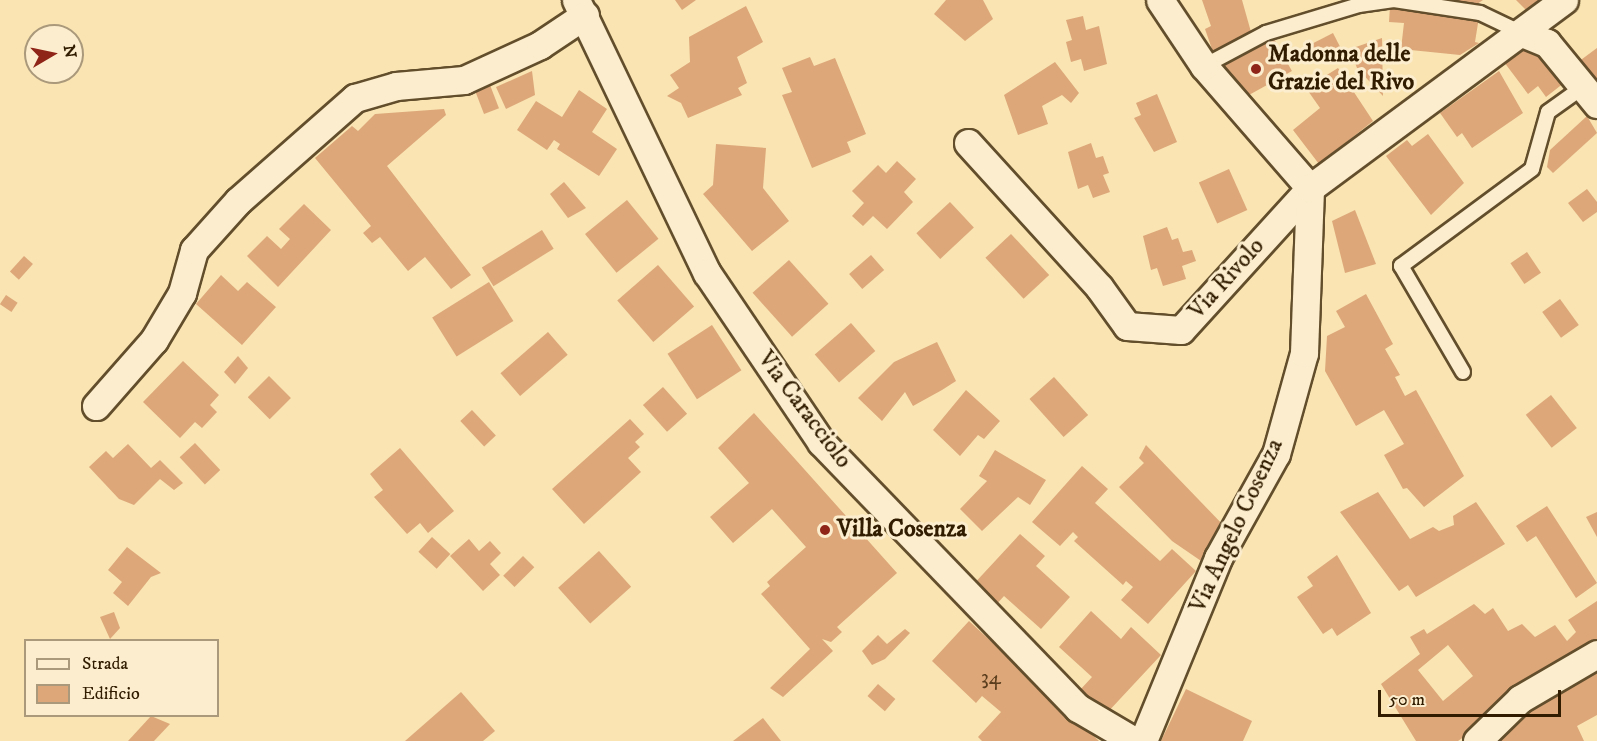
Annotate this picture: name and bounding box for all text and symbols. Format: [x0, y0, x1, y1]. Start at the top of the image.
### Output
north arrow [24, 24, 84, 84]
place label: Madonna delle Grazie del Rivo [1268, 41, 1414, 97]
text: N [59, 43, 81, 60]
marker: Madonna delle Grazie del Rivo [1249, 62, 1263, 76]
street label: Via Rivolo [1183, 232, 1271, 326]
street label: Via Caracciolo [751, 346, 857, 474]
street label: Via Angelo Cosenza [1184, 434, 1290, 618]
place label: Villa Cosenza [837, 516, 967, 544]
marker: Villa Cosenza [818, 523, 832, 537]
legend [24, 639, 219, 717]
text: Strada [82, 653, 128, 675]
house number: 34 [981, 665, 1001, 691]
scale bar [1381, 678, 1564, 716]
text: Edificio [82, 683, 140, 705]
text: 50 m [1389, 689, 1425, 711]

